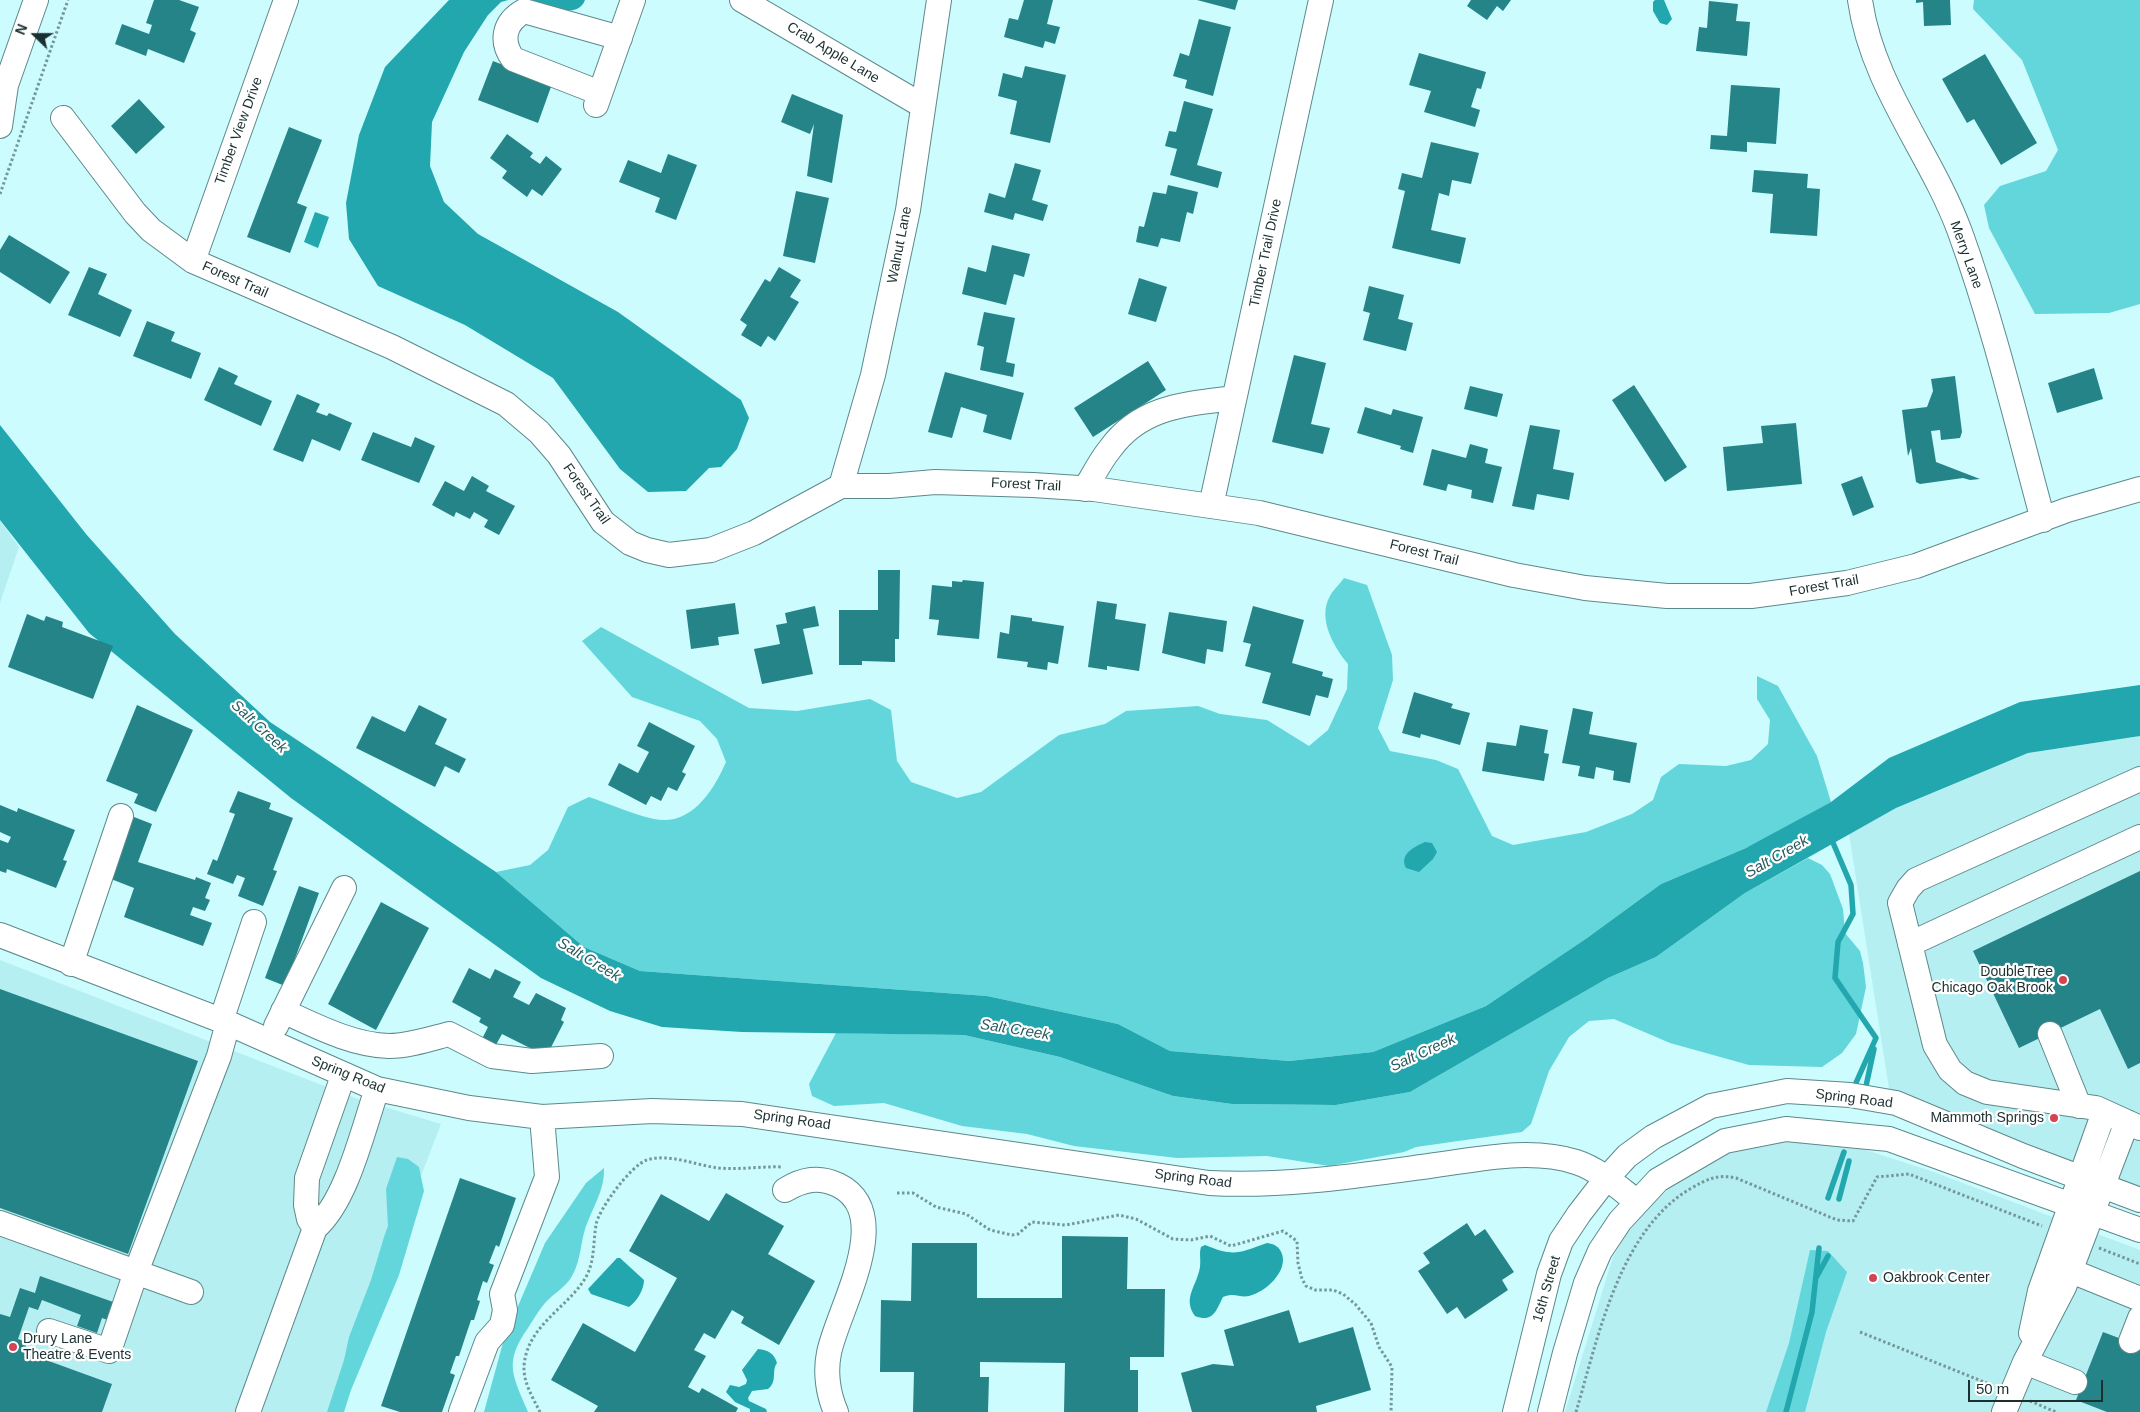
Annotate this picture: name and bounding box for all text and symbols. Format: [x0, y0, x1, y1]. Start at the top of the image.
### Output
north arrow [10, 10, 60, 60]
street label: Crab Apple Lane [784, 19, 882, 87]
text: N [12, 22, 30, 37]
street label: Timber View Drive [212, 75, 266, 187]
street label: Timber Trail Drive [1246, 197, 1286, 309]
street label: Walnut Lane [884, 205, 916, 285]
street label: Merry Lane [1946, 219, 1986, 291]
street label: Forest Trail [199, 258, 271, 302]
street label: Forest Trail [559, 460, 613, 528]
street label: Forest Trail [990, 475, 1062, 495]
street label: Forest Trail [1388, 536, 1460, 570]
street label: Forest Trail [1788, 572, 1860, 600]
water label: Salt Creek [227, 697, 291, 757]
water label: Salt Creek [1742, 832, 1812, 882]
water label: Salt Creek [554, 934, 624, 986]
place label: DoubleTree Chicago Oak Brook [1932, 964, 2053, 996]
marker: DoubleTree Chicago Oak Brook [2057, 974, 2069, 986]
water label: Salt Creek [979, 1016, 1051, 1044]
water label: Salt Creek [1387, 1030, 1459, 1076]
street label: Spring Road [309, 1053, 387, 1097]
street label: Spring Road [1814, 1086, 1894, 1112]
street label: Spring Road [752, 1106, 832, 1134]
place label: Mammoth Springs [1930, 1110, 2044, 1126]
marker: Mammoth Springs [2048, 1112, 2060, 1124]
street label: Spring Road [1153, 1166, 1233, 1192]
street label: 16th Street [1529, 1254, 1565, 1324]
place label: Oakbrook Center [1883, 1270, 1990, 1286]
marker: Oakbrook Center [1867, 1272, 1879, 1284]
place label: Drury Lane Theatre & Events [23, 1331, 131, 1364]
marker: Drury Lane Theatre & Events [7, 1341, 19, 1353]
scale bar [1970, 1370, 2105, 1402]
text: 50 m [1976, 1380, 2009, 1397]

